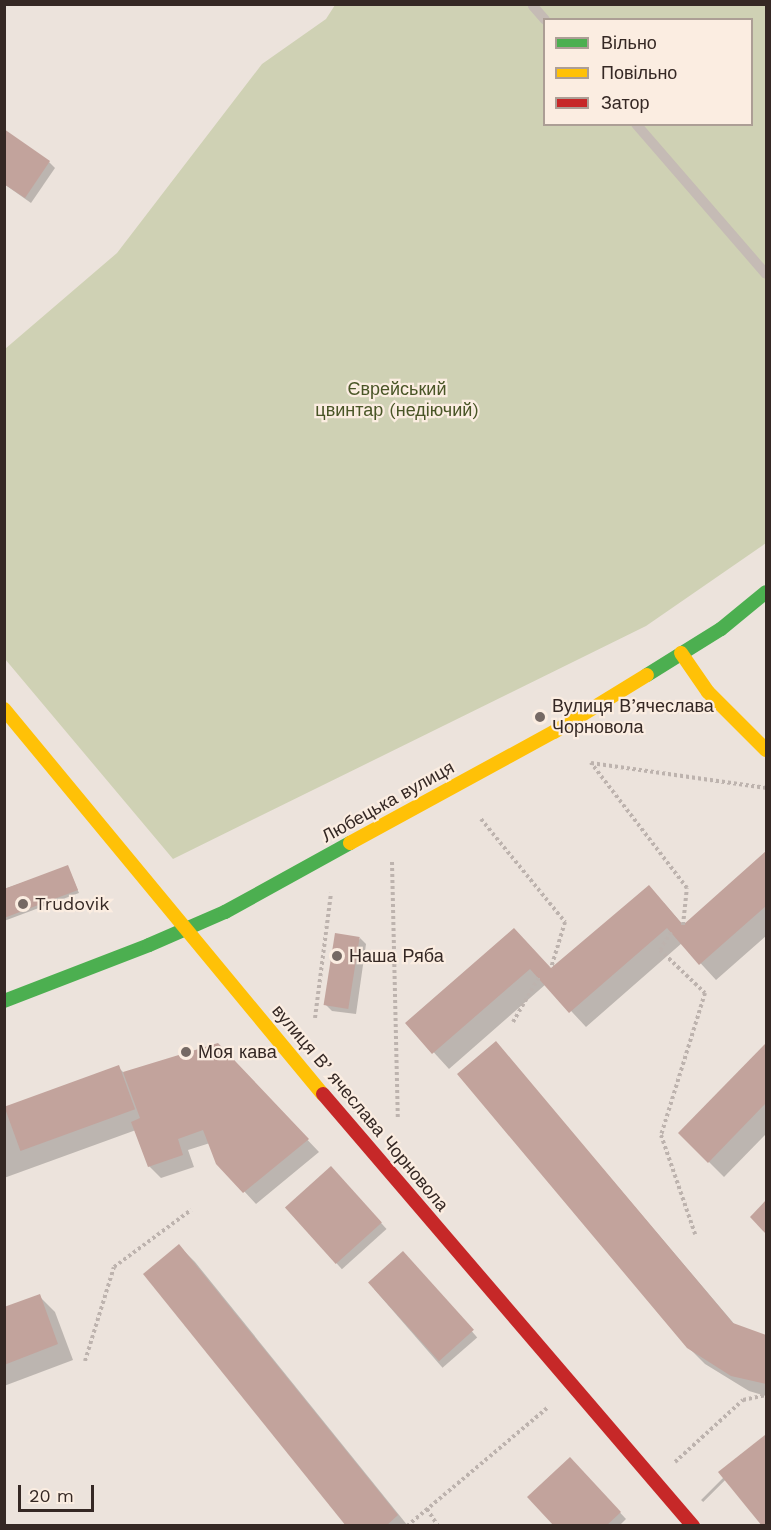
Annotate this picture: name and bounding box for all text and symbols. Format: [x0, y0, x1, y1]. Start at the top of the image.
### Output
legend [543, 18, 753, 126]
text: Вільно [601, 32, 657, 53]
text: Повільно [601, 62, 677, 83]
text: Затор [601, 92, 650, 113]
park label: Єврейський цвинтар (недіючий) [315, 379, 479, 422]
place label: Вулиця В’ячеслава Чорновола [552, 696, 714, 738]
marker: Вулиця В’ячеслава Чорновола [533, 710, 547, 724]
street label: Любецька вулиця [318, 757, 458, 847]
place label: Trudovik [35, 893, 110, 915]
marker: Trudovik [16, 897, 30, 911]
place label: Наша Ряба [349, 945, 444, 967]
marker: Наша Ряба [330, 949, 344, 963]
street label: вулиця Вʼячеслава Чорновола [267, 1000, 453, 1216]
place label: Моя кава [198, 1041, 277, 1063]
marker: Моя кава [179, 1045, 193, 1059]
scale bar [21, 1473, 98, 1511]
text: 20 m [29, 1485, 74, 1506]

